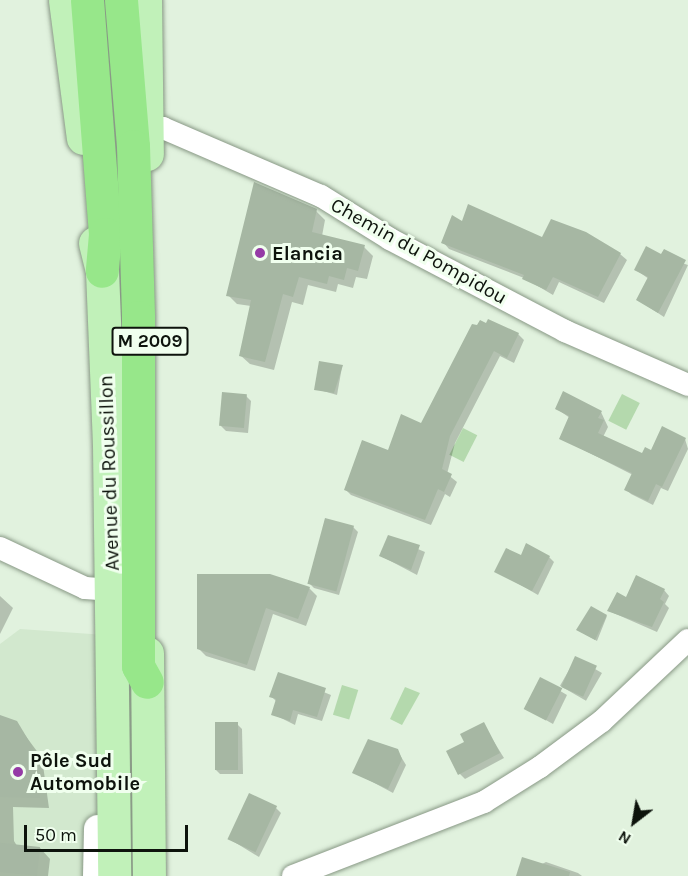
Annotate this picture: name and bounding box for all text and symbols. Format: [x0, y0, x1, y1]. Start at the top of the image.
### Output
street label: Chemin du Pompidou [327, 192, 511, 310]
place label: Elancia [272, 241, 343, 265]
marker: Elancia [253, 246, 267, 260]
road number: M 2009 [111, 326, 189, 356]
street label: Avenue du Roussillon [94, 375, 124, 571]
place label: Pôle Sud Automobile [30, 748, 140, 795]
marker: Pôle Sud Automobile [11, 765, 25, 779]
north arrow [604, 792, 664, 852]
scale bar [27, 813, 190, 851]
text: 50 m [35, 824, 77, 846]
text: N [615, 827, 634, 849]

